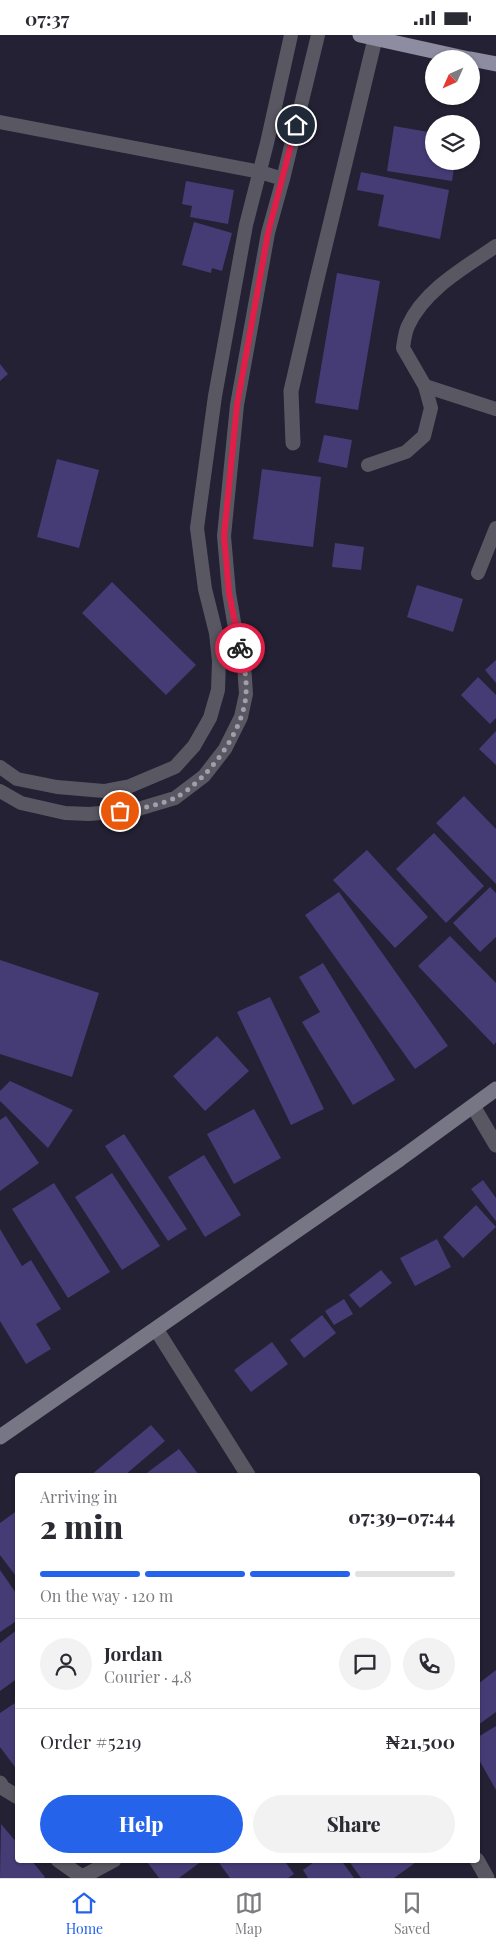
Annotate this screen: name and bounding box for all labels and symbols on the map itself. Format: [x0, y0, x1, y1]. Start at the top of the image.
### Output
north arrow [425, 50, 480, 105]
pin [275, 104, 317, 146]
courier [215, 623, 265, 673]
pin [99, 790, 141, 832]

